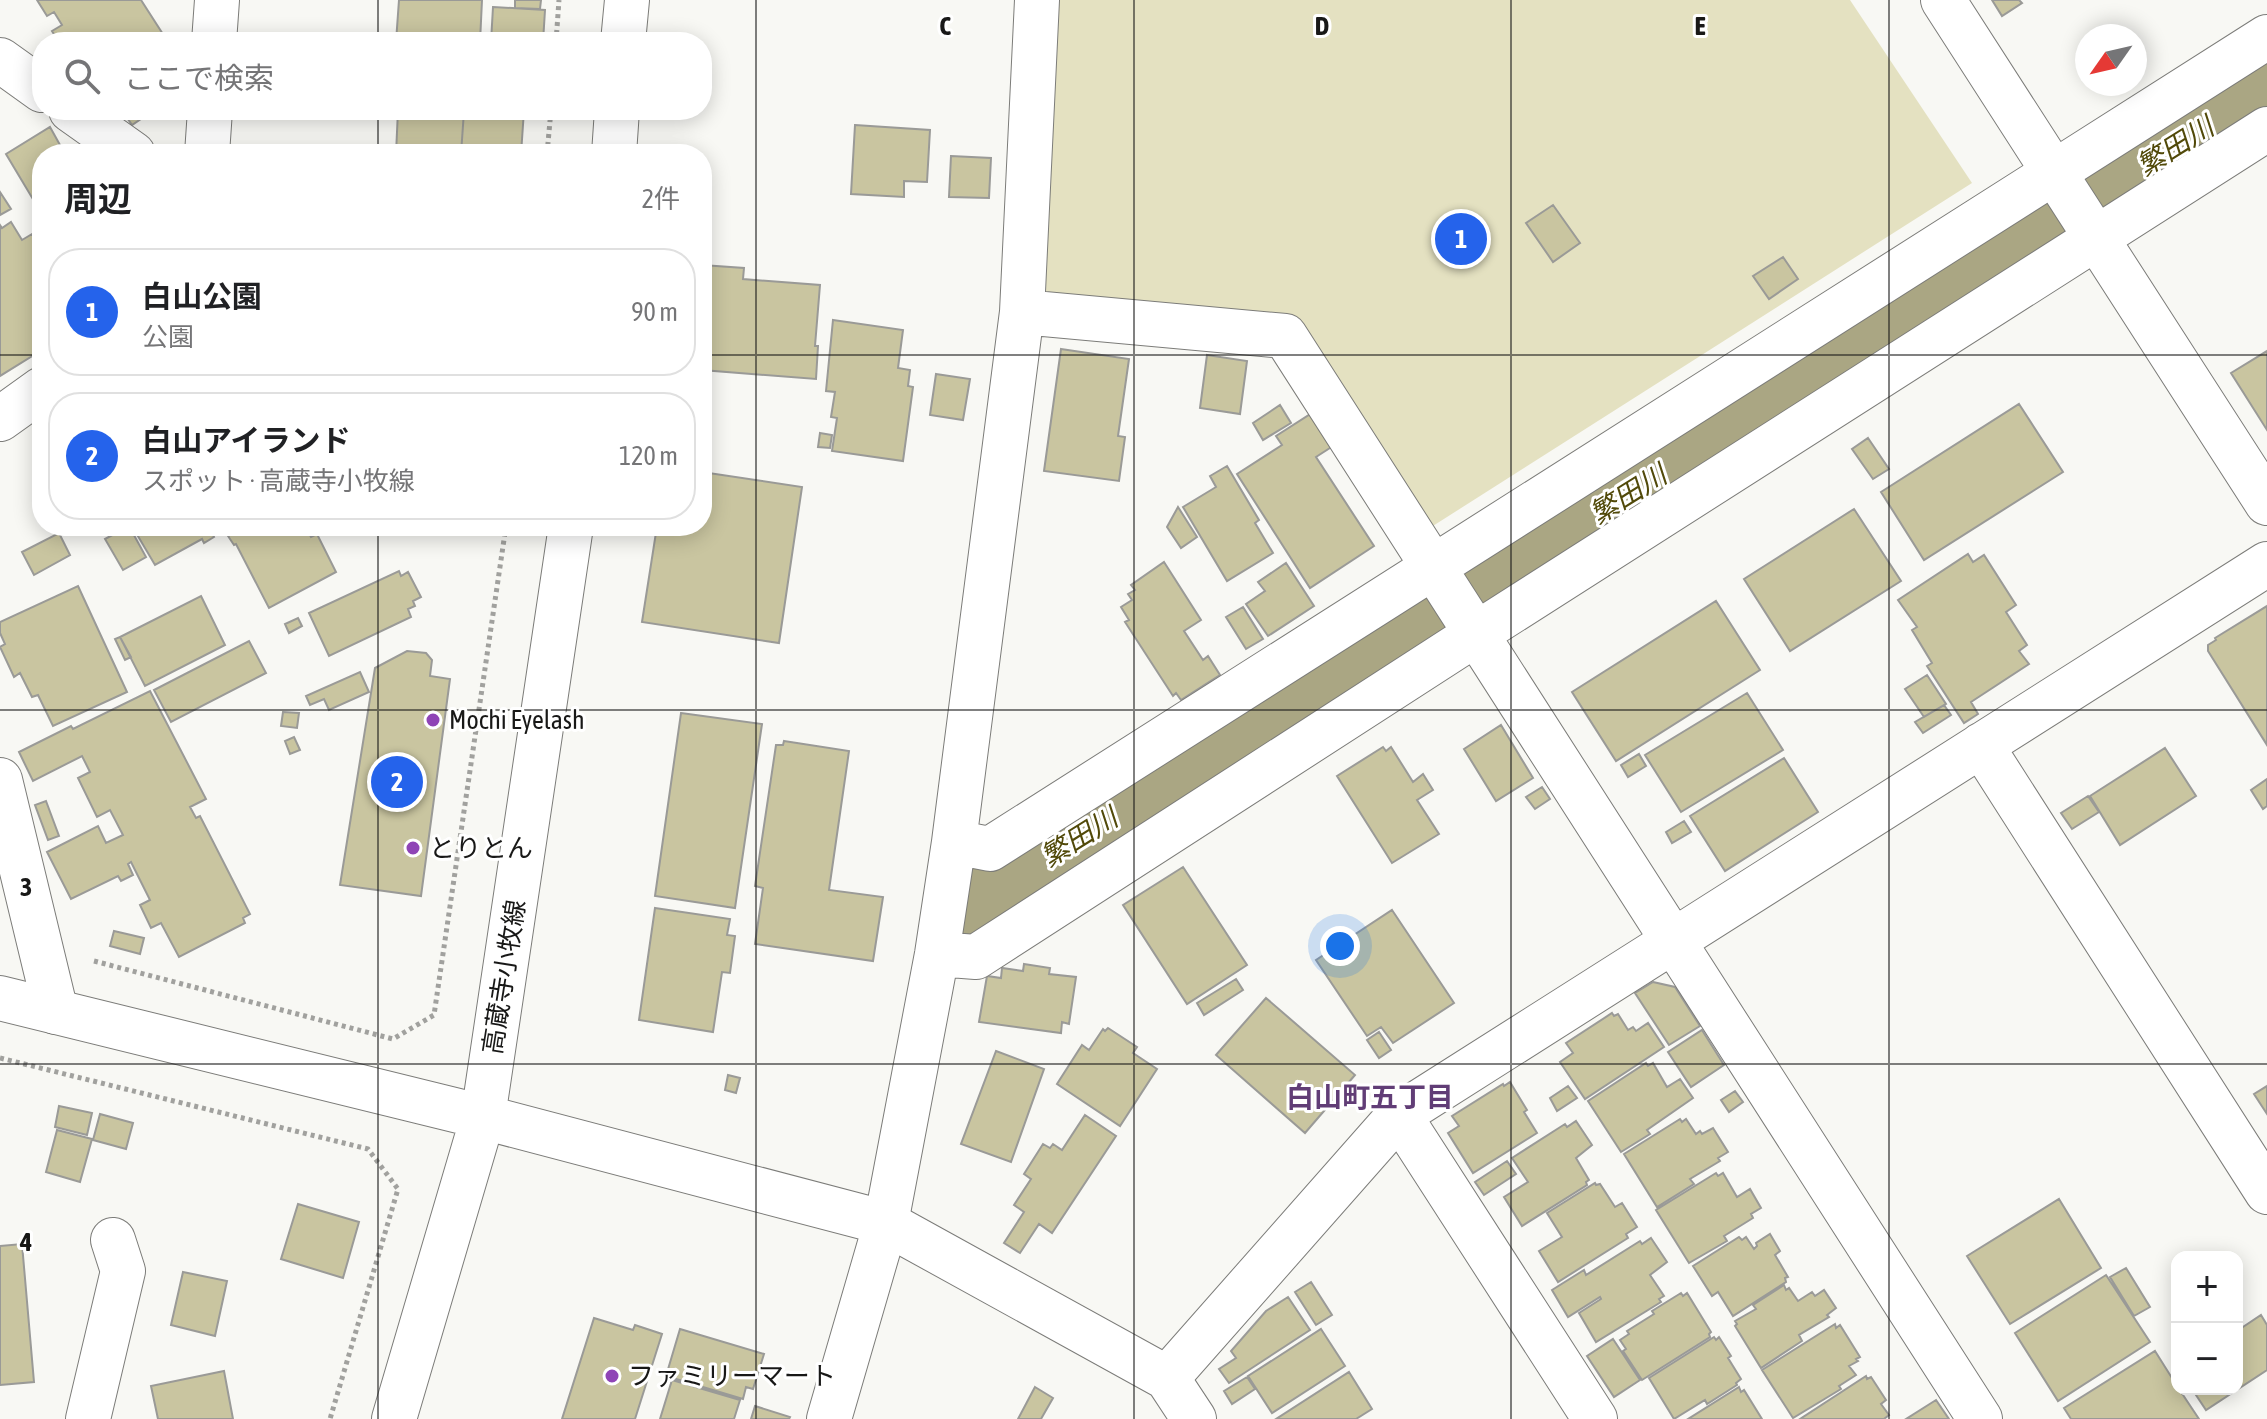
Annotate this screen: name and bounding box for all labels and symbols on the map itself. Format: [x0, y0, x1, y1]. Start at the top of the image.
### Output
text: C [939, 11, 951, 41]
text: D [1315, 11, 1329, 41]
text: E [1694, 11, 1706, 41]
north arrow [2075, 24, 2147, 96]
water label: 繁田川 [2131, 109, 2222, 182]
pin: 1 [1435, 209, 1487, 269]
water label: 繁田川 [1584, 457, 1675, 530]
place label: Mochi Eyelash [449, 705, 585, 735]
marker: Mochi Eyelash [424, 711, 442, 729]
pin: 2 [371, 752, 423, 812]
water label: 繁田川 [1035, 800, 1126, 873]
place label: とりとん [429, 833, 533, 863]
marker: とりとん [404, 839, 422, 857]
text: 3 [20, 872, 32, 902]
street label: 高蔵寺小牧線 [477, 898, 531, 1056]
your location [1320, 926, 1360, 966]
district label: 白山町五丁目 [1286, 1081, 1454, 1113]
text: 4 [19, 1227, 32, 1257]
place label: ファミリーマート [628, 1361, 836, 1391]
marker: ファミリーマート [603, 1367, 621, 1385]

